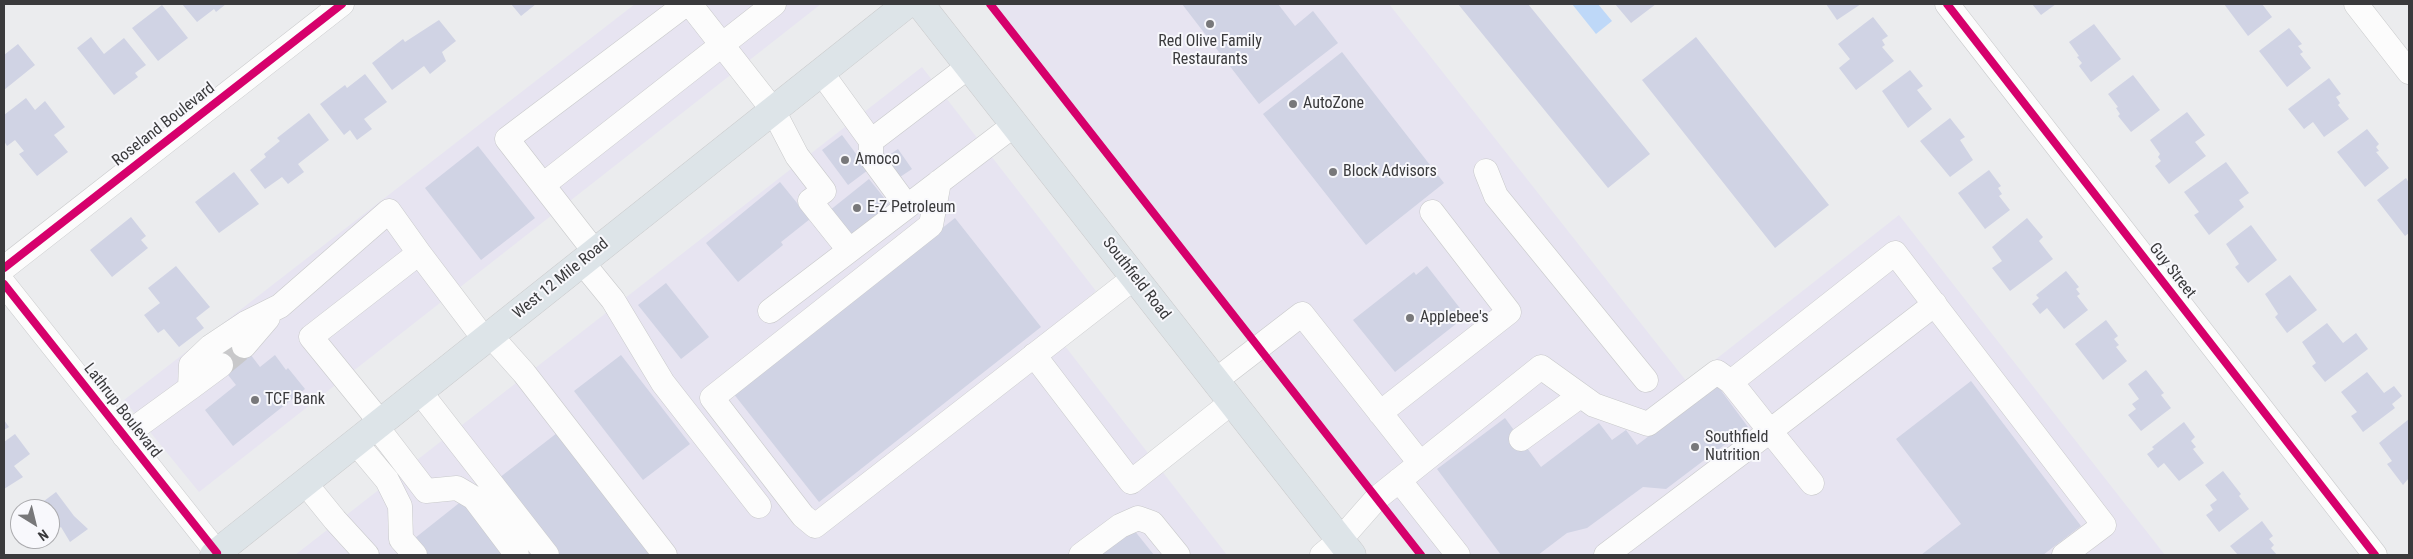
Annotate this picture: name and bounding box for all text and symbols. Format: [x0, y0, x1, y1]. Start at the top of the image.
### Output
marker: Red Olive Family Restaurants [1204, 18, 1216, 30]
place label: Red Olive Family Restaurants [1158, 32, 1262, 70]
street label: Roseland Boulevard [109, 79, 219, 171]
place label: AutoZone [1303, 94, 1364, 114]
marker: AutoZone [1287, 98, 1299, 110]
place label: Amoco [855, 150, 900, 170]
marker: Amoco [839, 154, 851, 166]
place label: Block Advisors [1343, 162, 1437, 182]
marker: Block Advisors [1327, 166, 1339, 178]
place label: E-Z Petroleum [867, 198, 956, 218]
marker: E-Z Petroleum [851, 202, 863, 214]
street label: Southfield Road [1098, 234, 1174, 324]
street label: West 12 Mile Road [509, 235, 613, 323]
street label: Guy Street [2144, 239, 2200, 303]
place label: Applebee's [1420, 308, 1488, 328]
marker: Applebee's [1404, 312, 1416, 324]
street label: Lathrup Boulevard [79, 360, 165, 462]
place label: TCF Bank [265, 390, 325, 410]
marker: TCF Bank [249, 394, 261, 406]
place label: Southfield Nutrition [1705, 428, 1768, 466]
marker: Southfield Nutrition [1689, 441, 1701, 453]
north arrow [10, 499, 60, 549]
text: N [35, 526, 51, 544]

